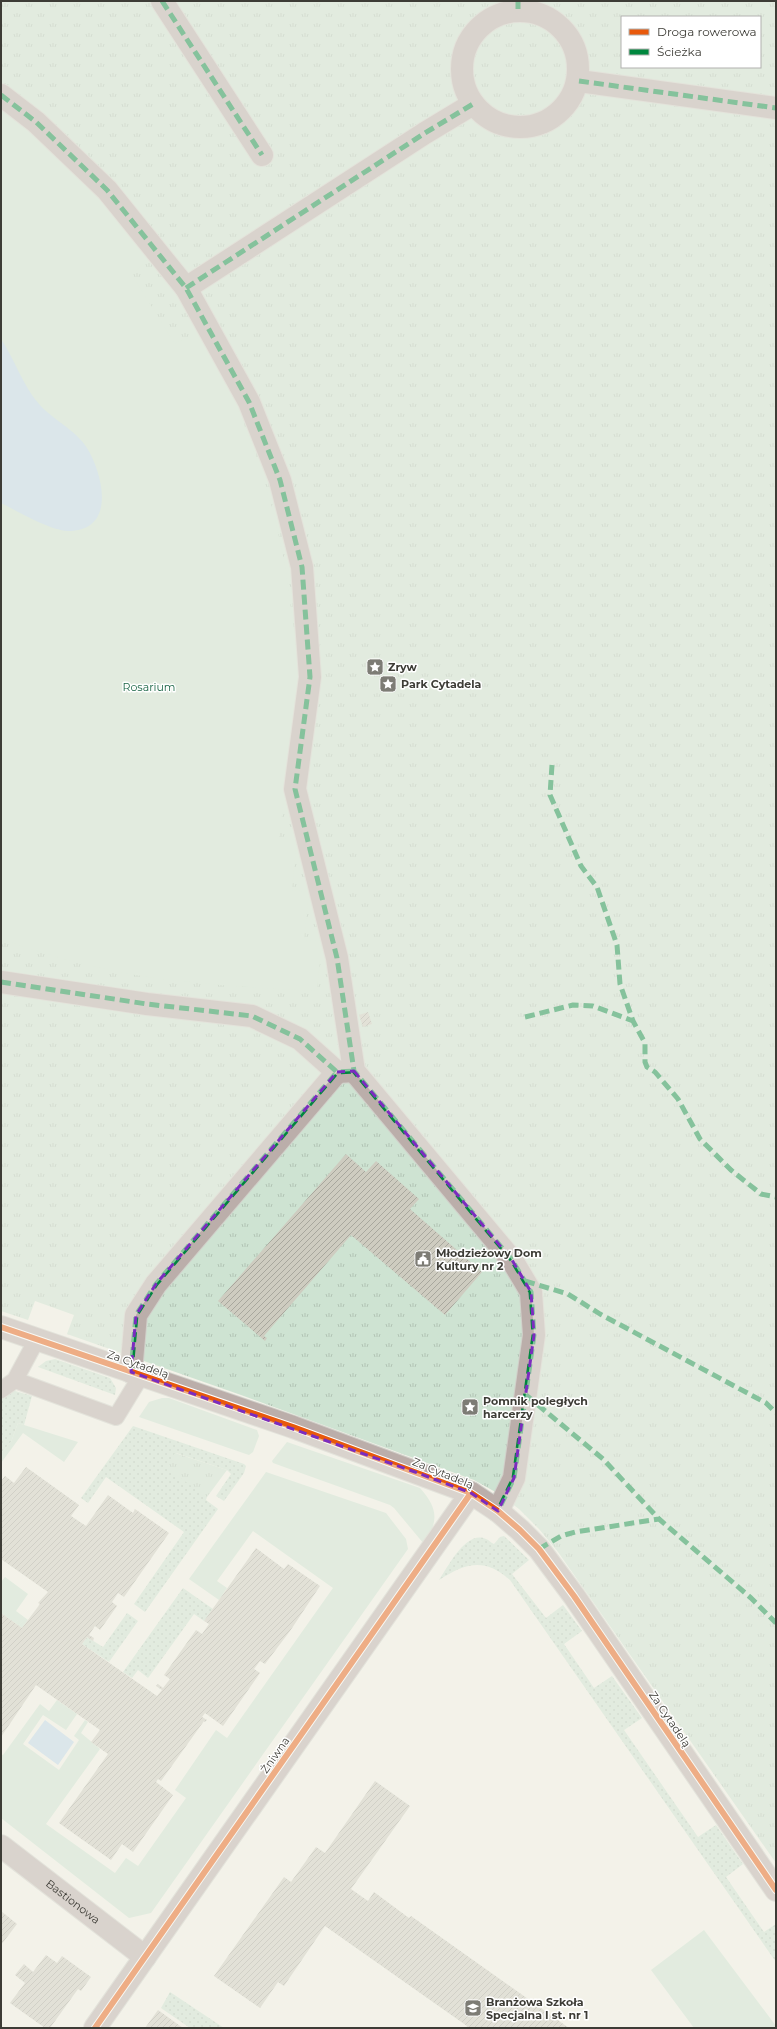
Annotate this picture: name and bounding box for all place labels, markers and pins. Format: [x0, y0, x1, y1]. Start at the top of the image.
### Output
place icon: Zryw [365, 657, 385, 677]
place label: Zryw [388, 660, 418, 674]
place icon: Park Cytadela [378, 674, 398, 694]
place label: Park Cytadela [401, 677, 482, 691]
place label: Młodzieżowy Dom Kultury nr 2 [436, 1246, 542, 1273]
public building icon: Młodzieżowy Dom Kultury nr 2 [413, 1249, 433, 1269]
place label: Pomnik poległych harcerzy [483, 1394, 588, 1421]
place icon: Pomnik poległych harcerzy [460, 1397, 480, 1417]
place label: Branżowa Szkoła Specjalna I st. nr 1 [486, 1995, 588, 2022]
school or university icon: Branżowa Szkoła Specjalna I st. nr 1 [463, 1998, 483, 2018]

